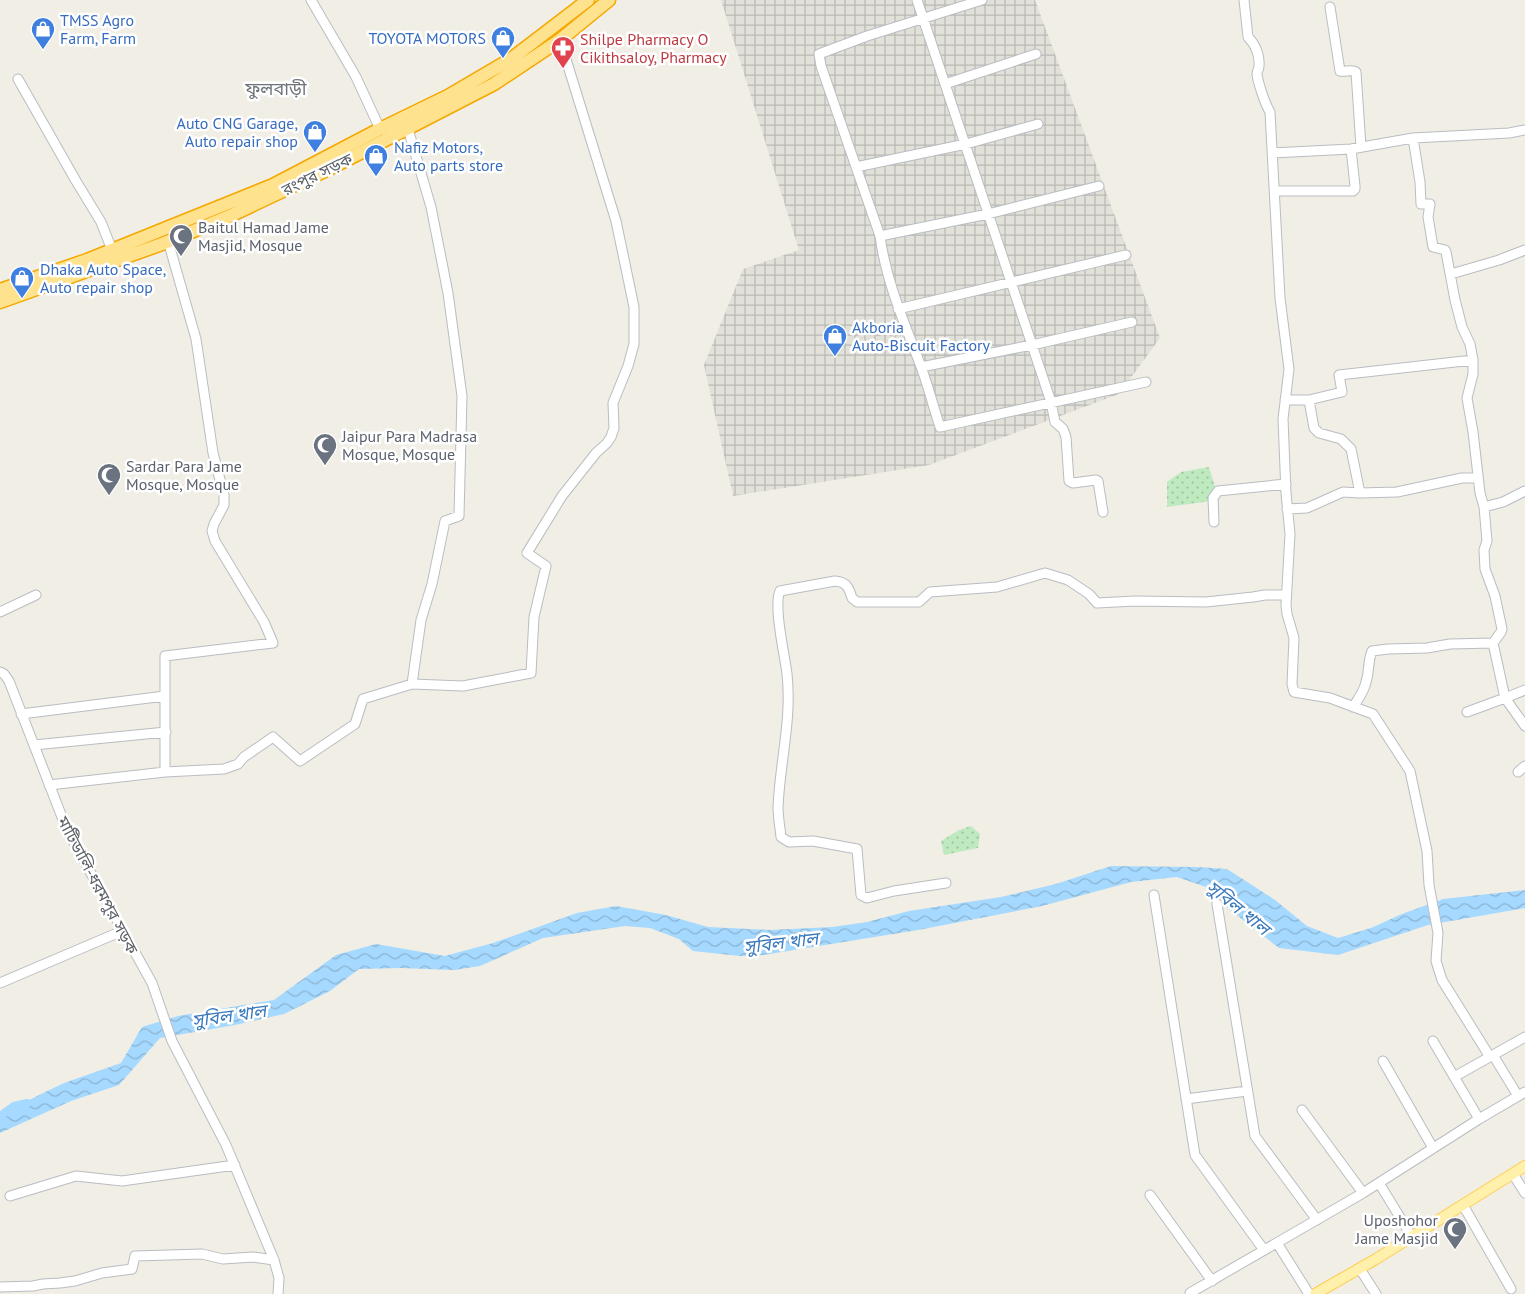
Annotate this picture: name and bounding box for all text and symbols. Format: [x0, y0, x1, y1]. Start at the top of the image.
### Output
place label: TMSS Agro Farm, Farm [60, 10, 136, 48]
shop icon: TMSS Agro Farm, Farm [30, 16, 56, 50]
shop icon: TOYOTA MOTORS [490, 25, 516, 59]
place label: TOYOTA MOTORS [368, 28, 486, 48]
place label: Shilpe Pharmacy O Cikithsaloy, Pharmacy [580, 29, 727, 67]
pharmacy icon: Shilpe Pharmacy O Cikithsaloy, Pharmacy [550, 35, 576, 69]
district label: ফুলবাড়ী [244, 77, 307, 100]
place label: Auto CNG Garage, Auto repair shop [177, 113, 298, 151]
shop icon: Auto CNG Garage, Auto repair shop [302, 119, 328, 153]
place label: Nafiz Motors, Auto parts store [394, 137, 503, 175]
shop icon: Nafiz Motors, Auto parts store [363, 143, 389, 177]
street label: রংপুর সড়ক [278, 148, 357, 200]
place label: Baitul Hamad Jame Masjid, Mosque [198, 217, 329, 255]
mosque icon: Baitul Hamad Jame Masjid, Mosque [168, 223, 194, 257]
place label: Dhaka Auto Space, Auto repair shop [40, 259, 166, 297]
shop icon: Dhaka Auto Space, Auto repair shop [9, 265, 35, 299]
place label: Akboria Auto-Biscuit Factory [852, 317, 990, 355]
shop icon: Akboria Auto-Biscuit Factory [822, 323, 848, 357]
place label: Jaipur Para Madrasa Mosque, Mosque [341, 426, 477, 464]
mosque icon: Jaipur Para Madrasa Mosque, Mosque [312, 432, 338, 466]
place label: Sardar Para Jame Mosque, Mosque [126, 456, 242, 494]
mosque icon: Sardar Para Jame Mosque, Mosque [96, 462, 122, 496]
street label: মাটিডালি-ধরমপুর সড়ক [53, 812, 143, 958]
water label: সুবিল খাল [1202, 875, 1277, 942]
water label: সুবিল খাল [743, 926, 823, 958]
water label: সুবিল খাল [190, 998, 271, 1032]
place label: Uposhohor Jame Masjid [1355, 1210, 1439, 1248]
mosque icon: Uposhohor Jame Masjid [1442, 1216, 1468, 1250]

